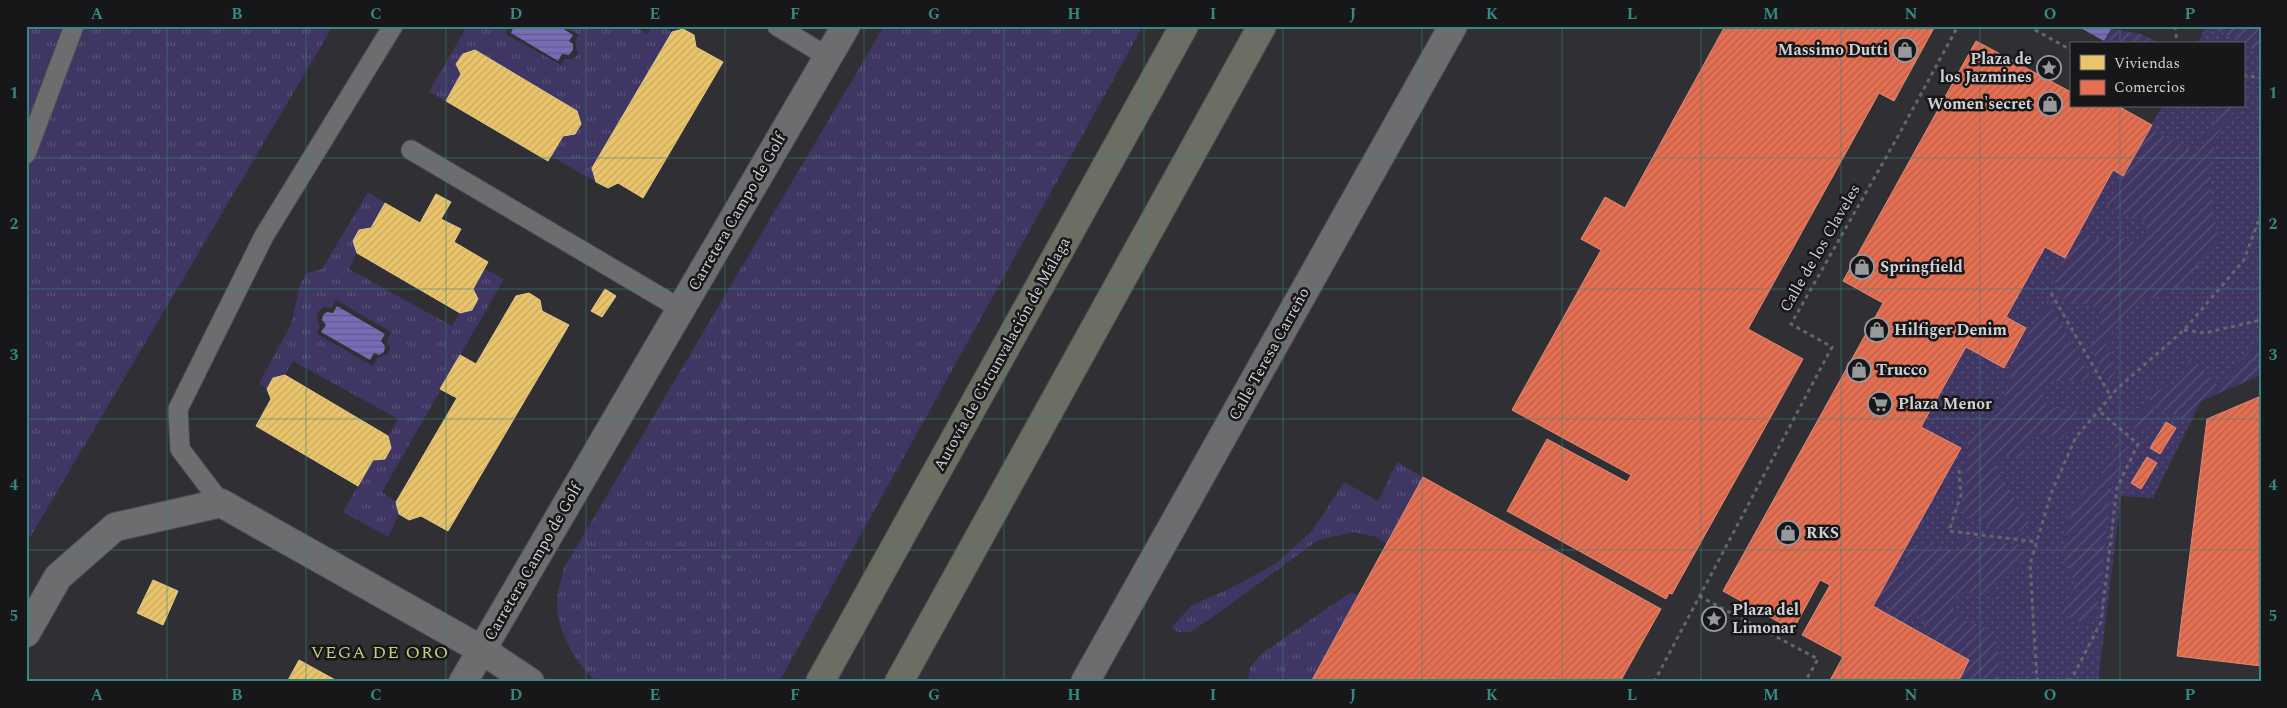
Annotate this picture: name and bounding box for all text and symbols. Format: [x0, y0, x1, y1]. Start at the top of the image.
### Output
text: A [91, 2, 104, 26]
text: B [231, 2, 243, 26]
text: C [370, 2, 382, 26]
text: D [510, 2, 523, 26]
text: E [650, 2, 660, 26]
text: F [790, 2, 800, 26]
text: G [928, 2, 940, 26]
text: H [1067, 2, 1081, 26]
text: I [1210, 2, 1216, 26]
text: J [1350, 2, 1357, 26]
text: K [1486, 2, 1499, 26]
text: L [1627, 2, 1637, 26]
text: M [1763, 2, 1779, 26]
text: N [1904, 2, 1918, 26]
text: O [2044, 2, 2056, 26]
text: P [2185, 2, 2196, 26]
shop icon: Massimo Dutti [1892, 37, 1918, 63]
place label: Massimo Dutti [1778, 38, 1888, 62]
legend [2070, 42, 2244, 108]
place label: Plaza de los Jazmines [1940, 47, 2032, 89]
text: Viviendas [2114, 52, 2180, 75]
place icon: Plaza de los Jazmines [2036, 55, 2062, 81]
text: Comercios [2114, 76, 2186, 99]
text: 1 [10, 81, 18, 105]
text: 1 [2269, 81, 2277, 105]
shop icon: Women'secret [2037, 91, 2063, 117]
place label: Women'secret [1927, 92, 2032, 116]
street label: Carretera Campo de Golf [682, 127, 793, 295]
street label: Calle de los Claveles [1774, 179, 1866, 317]
text: 2 [10, 212, 19, 236]
text: 2 [2269, 212, 2278, 236]
street label: Autovía de Circunvalación de Málaga [927, 233, 1077, 475]
shop icon: Springfield [1849, 254, 1875, 280]
place label: Springfield [1880, 255, 1963, 279]
street label: Calle Teresa Carreño [1222, 283, 1316, 425]
shop icon: Hilfiger Denim [1864, 317, 1890, 343]
place label: Hilfiger Denim [1894, 318, 2008, 342]
text: 3 [10, 343, 19, 367]
text: 3 [2269, 343, 2278, 367]
shop icon: Trucco [1846, 357, 1872, 383]
place label: Trucco [1876, 358, 1927, 382]
supermarket icon: Plaza Menor [1867, 391, 1893, 417]
place label: Plaza Menor [1898, 392, 1992, 416]
text: 4 [10, 473, 19, 497]
text: 4 [2269, 473, 2278, 497]
street label: Carretera Campo de Golf [478, 477, 589, 645]
shop icon: RKS [1775, 520, 1801, 546]
place label: RKS [1806, 521, 1839, 545]
place label: Plaza del Limonar [1732, 598, 1799, 640]
text: 5 [10, 604, 18, 628]
text: 5 [2269, 604, 2277, 628]
place icon: Plaza del Limonar [1701, 606, 1727, 632]
district label: VEGA DE ORO [311, 639, 449, 666]
text: A [91, 683, 104, 707]
text: B [231, 683, 243, 707]
text: C [370, 683, 382, 707]
text: D [510, 683, 523, 707]
text: E [650, 683, 660, 707]
text: F [790, 683, 800, 707]
text: G [928, 683, 940, 707]
text: H [1067, 683, 1081, 707]
text: I [1210, 683, 1216, 707]
text: J [1350, 683, 1357, 707]
text: K [1486, 683, 1499, 707]
text: L [1627, 683, 1637, 707]
text: M [1763, 683, 1779, 707]
text: N [1904, 683, 1918, 707]
text: O [2044, 683, 2056, 707]
text: P [2185, 683, 2196, 707]

